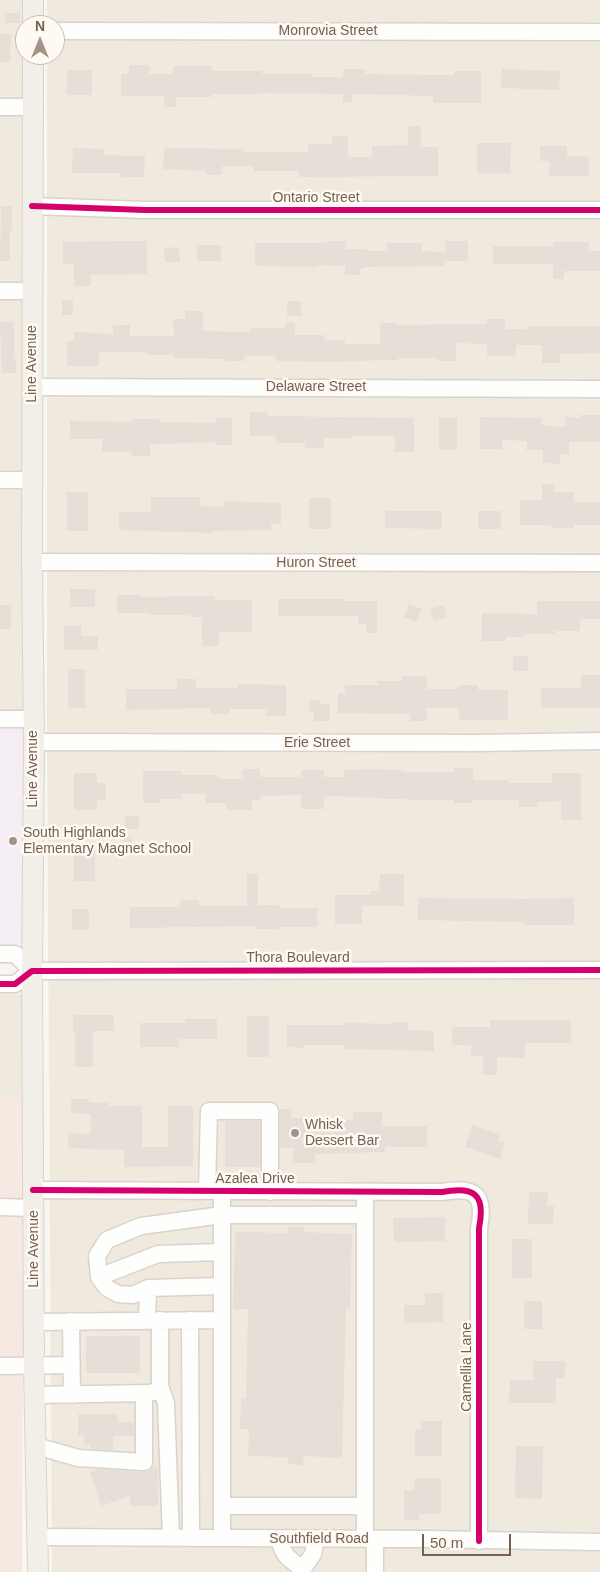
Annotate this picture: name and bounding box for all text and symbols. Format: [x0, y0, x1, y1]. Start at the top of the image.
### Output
north arrow [15, 15, 65, 65]
text: N [35, 18, 45, 34]
street label: Monrovia Street [279, 23, 377, 39]
street label: Ontario Street [272, 190, 360, 206]
street label: Line Avenue [24, 325, 40, 403]
street label: Delaware Street [266, 379, 366, 395]
street label: Huron Street [276, 555, 356, 571]
street label: Line Avenue [25, 730, 41, 808]
street label: Erie Street [284, 735, 350, 751]
place label: South Highlands Elementary Magnet School [23, 825, 191, 858]
marker: South Highlands Elementary Magnet School [7, 835, 19, 847]
street label: Thora Boulevard [246, 950, 350, 966]
place label: Whisk Dessert Bar [305, 1117, 379, 1150]
marker: Whisk Dessert Bar [289, 1127, 301, 1139]
street label: Azalea Drive [215, 1171, 295, 1187]
street label: Line Avenue [26, 1210, 42, 1288]
street label: Camellia Lane [459, 1322, 475, 1412]
scale bar [425, 1524, 514, 1556]
street label: Southfield Road [269, 1531, 369, 1547]
text: 50 m [430, 1534, 463, 1551]

